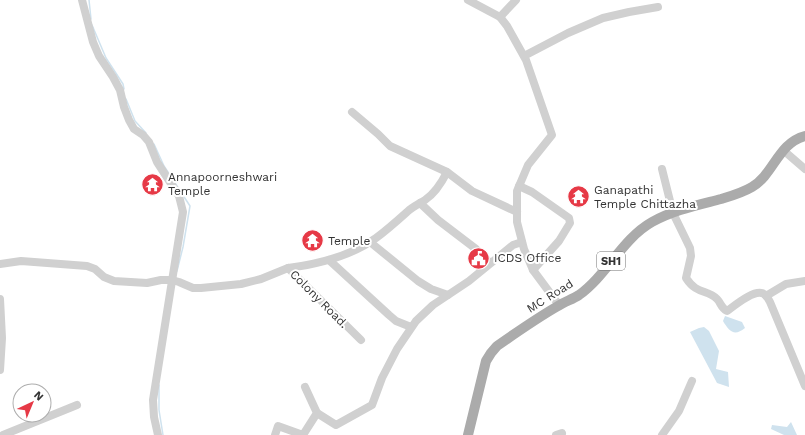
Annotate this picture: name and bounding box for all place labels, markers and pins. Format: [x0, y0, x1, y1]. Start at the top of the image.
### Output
place label: Annapoorneshwari Temple [168, 170, 277, 198]
temple icon: Annapoorneshwari Temple [140, 171, 166, 197]
place label: Ganapathi Temple Chittazha [594, 183, 696, 211]
temple icon: Ganapathi Temple Chittazha [566, 184, 592, 210]
temple icon: Temple [299, 228, 325, 254]
place label: Temple [328, 234, 370, 248]
public building icon: ICDS Office [465, 245, 491, 271]
place label: ICDS Office [494, 251, 562, 265]

